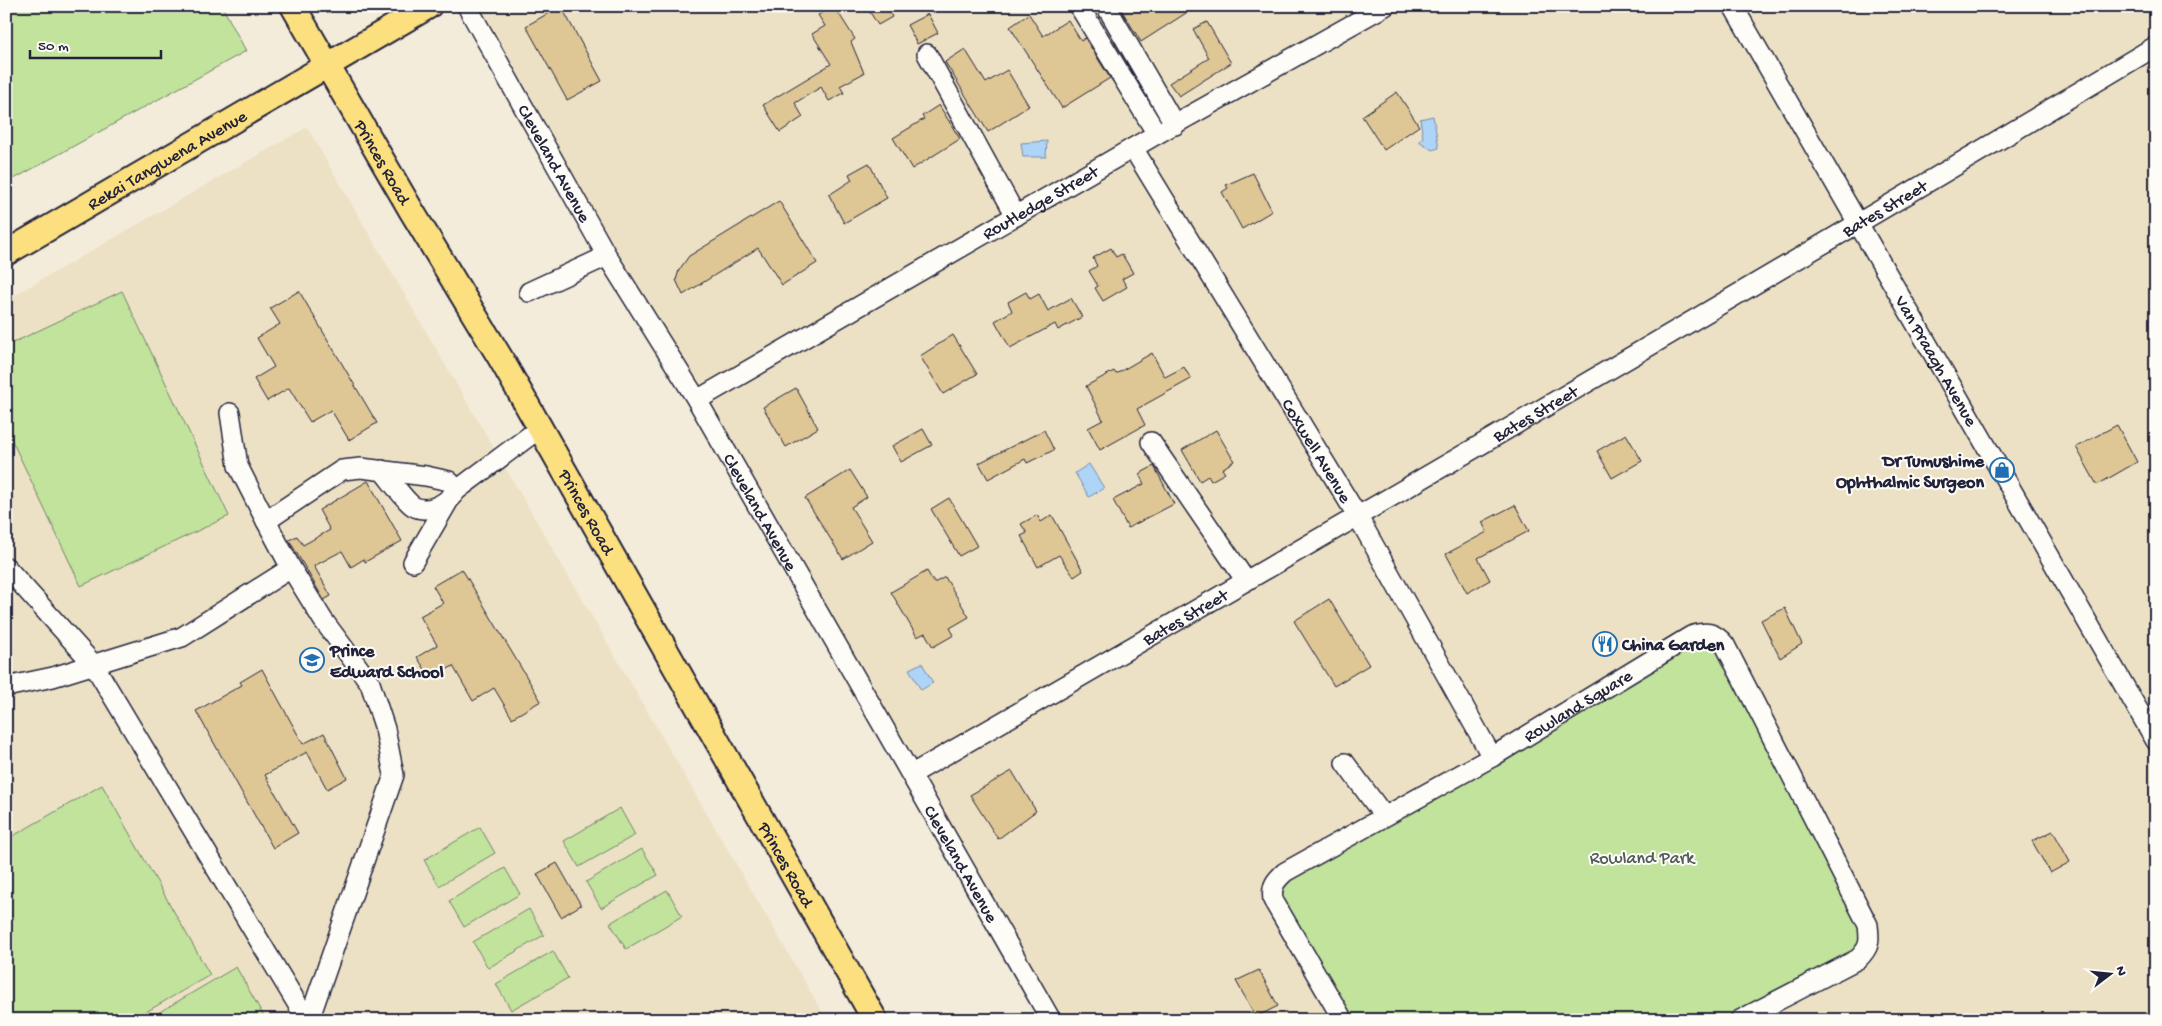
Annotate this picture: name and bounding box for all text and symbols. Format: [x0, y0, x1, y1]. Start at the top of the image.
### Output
scale bar [30, 28, 161, 60]
text: 50 m [38, 38, 69, 56]
street label: Cleveland Avenue [511, 102, 594, 228]
street label: Rekai Tangwena Avenue [84, 106, 252, 216]
street label: Princes Road [348, 116, 414, 210]
street label: Routledge Street [979, 161, 1104, 246]
street label: Bates Street [1838, 176, 1933, 244]
street label: Van Praagh Avenue [1888, 292, 1981, 432]
street label: Bates Street [1489, 381, 1584, 449]
street label: Coxwell Avenue [1275, 396, 1355, 508]
street label: Cleveland Avenue [717, 451, 801, 576]
place label: Dr Tumushime Ophthalmic Surgeon [1836, 452, 1985, 494]
shop icon: Dr Tumushime Ophthalmic Surgeon [1989, 457, 2015, 483]
street label: Princes Road [552, 466, 618, 560]
street label: Bates Street [1139, 585, 1234, 652]
restaurant icon: China Garden [1592, 631, 1618, 657]
place label: China Garden [1621, 636, 1725, 657]
place label: Prince Edward School [329, 642, 444, 684]
school or university icon: Prince Edward School [299, 647, 325, 673]
street label: Rowland Square [1521, 666, 1638, 748]
street label: Cleveland Avenue [918, 802, 1002, 928]
street label: Princes Road [752, 818, 818, 913]
park label: Rowland Park [1590, 849, 1696, 870]
north arrow [2084, 948, 2134, 998]
text: N [2111, 964, 2130, 978]

